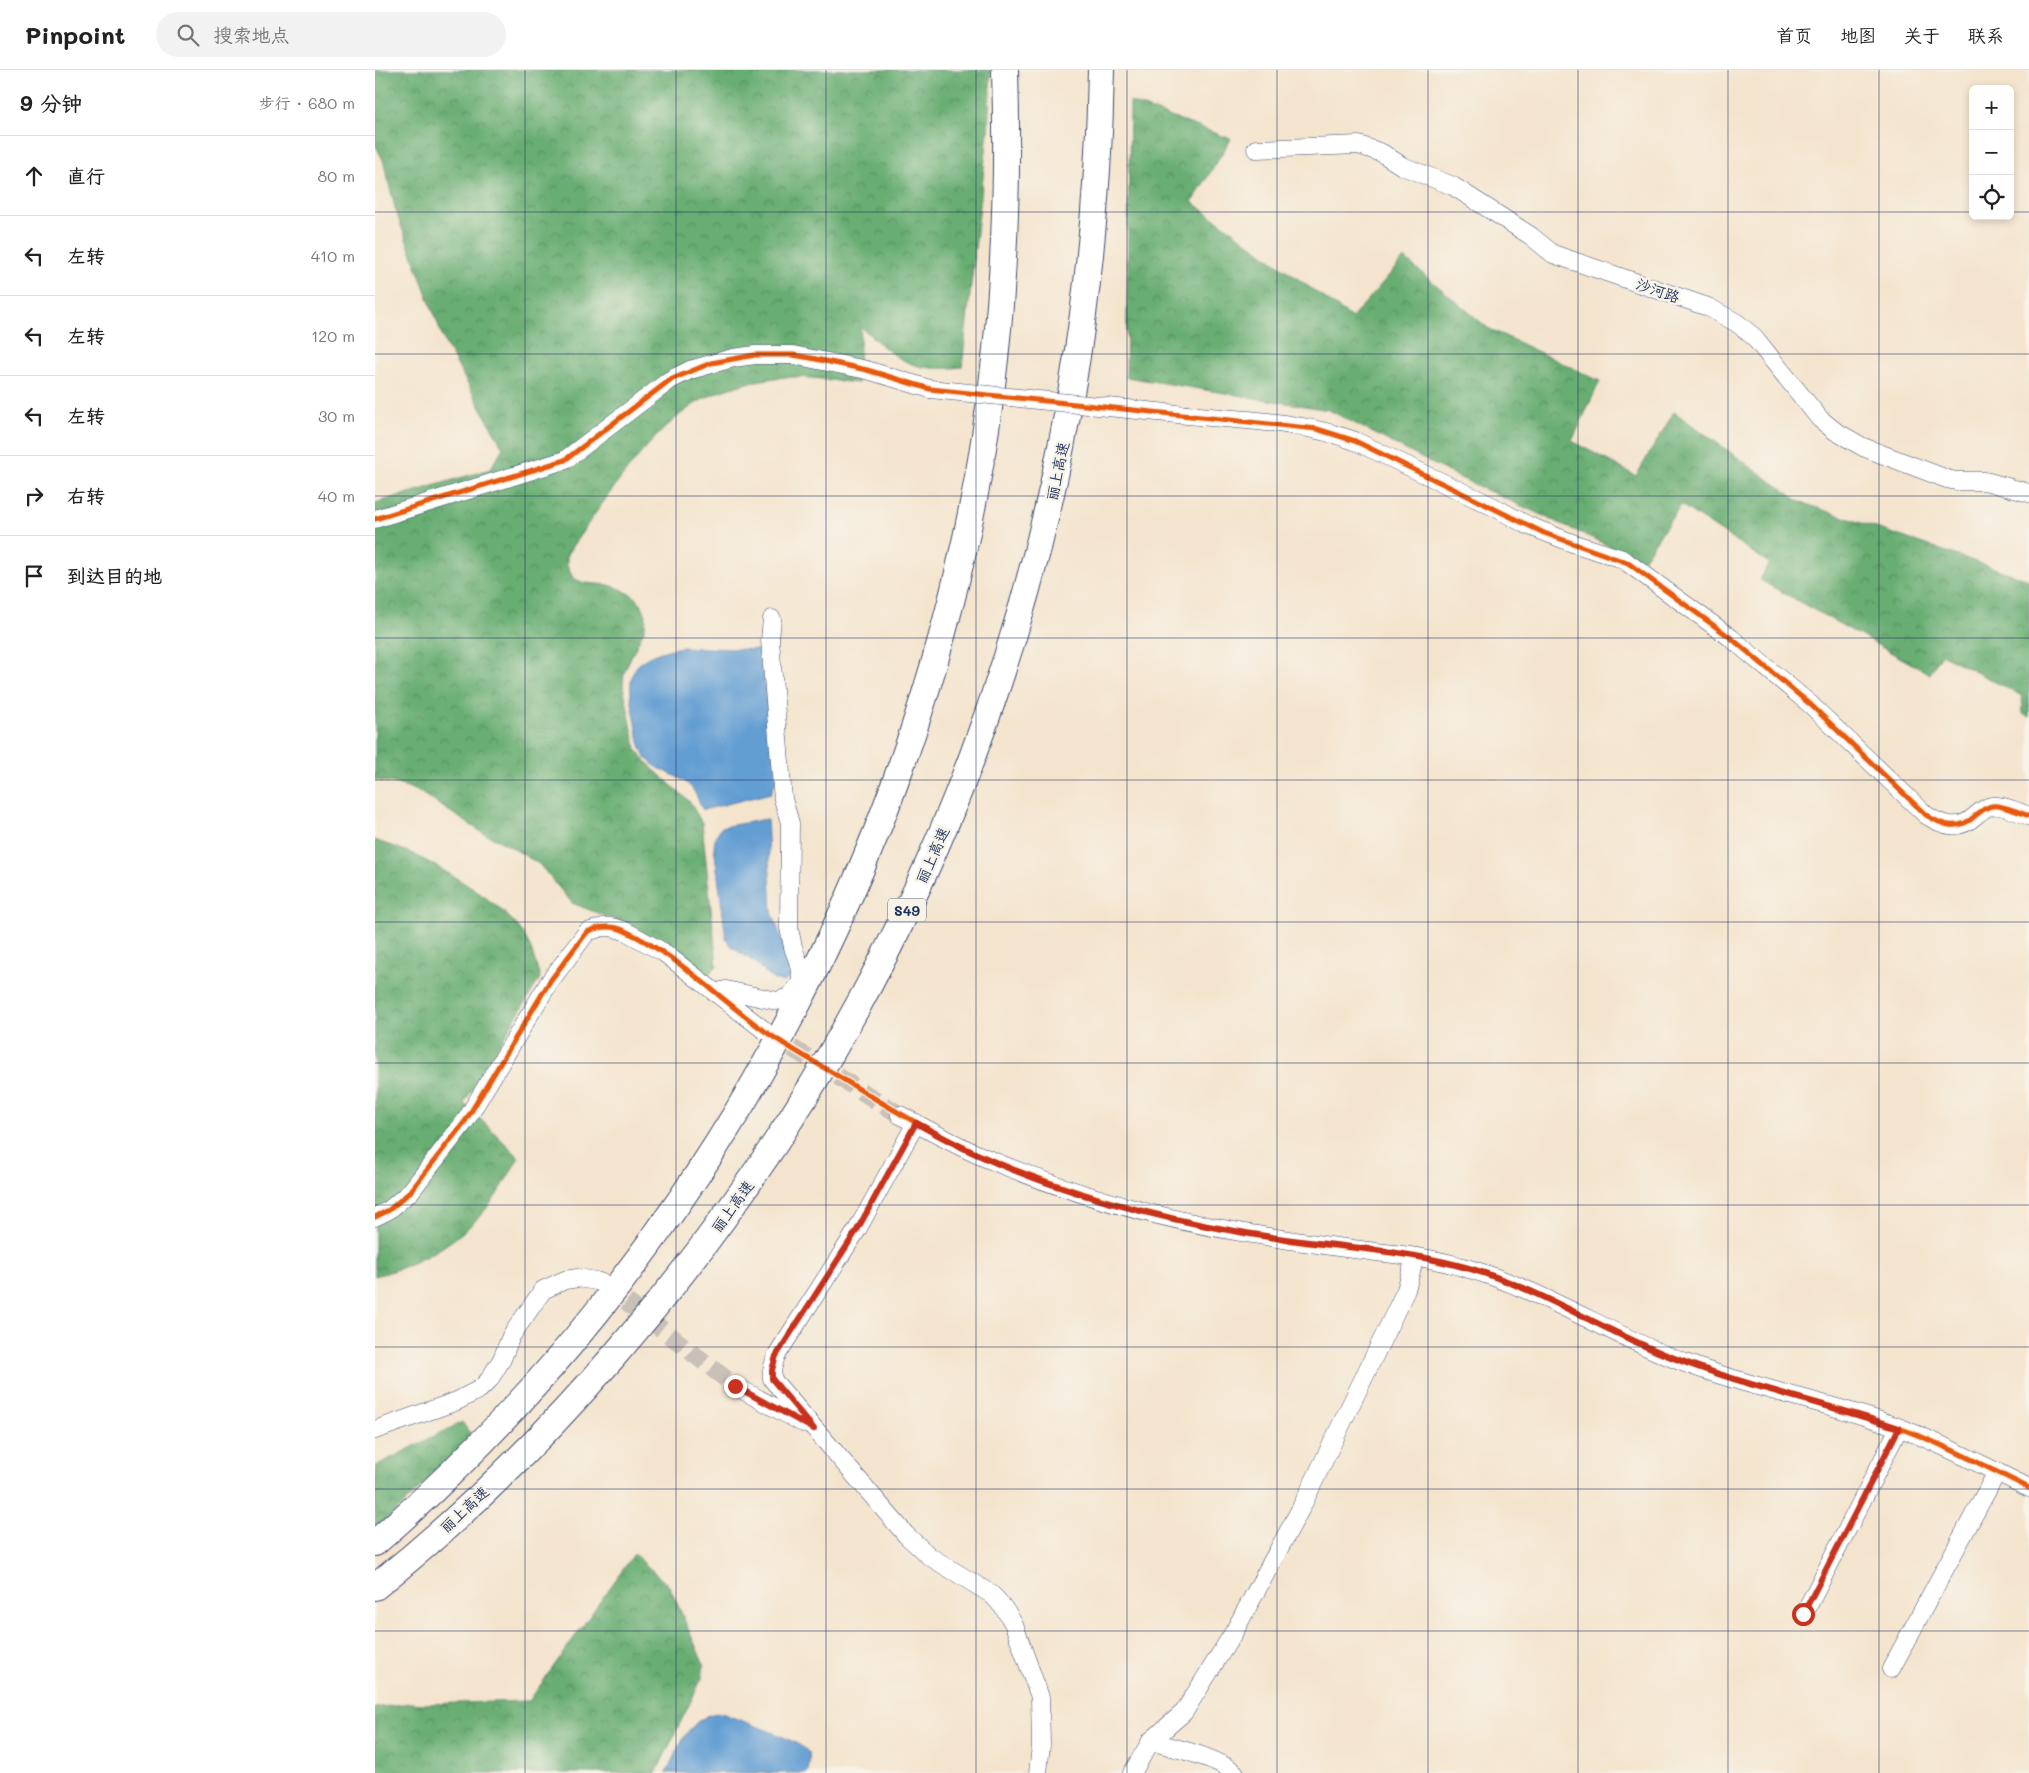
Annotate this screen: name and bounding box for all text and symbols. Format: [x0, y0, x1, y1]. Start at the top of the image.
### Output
search box [156, 12, 506, 57]
text: Pinpoint [25, 19, 126, 50]
icon: search [174, 21, 202, 49]
text: 搜索地点 [214, 22, 290, 47]
text: 首页 [1776, 23, 1812, 47]
text: 地图 [1840, 23, 1876, 47]
text: 关于 [1904, 23, 1940, 47]
text: 联系 [1968, 23, 2004, 47]
map controls [1969, 85, 2014, 220]
button: + [1969, 85, 2014, 130]
text: 9 分钟 [20, 89, 82, 116]
text: 步行 · 680 m [259, 92, 355, 113]
button: − [1969, 130, 2014, 175]
icon: ahead [20, 162, 48, 190]
text: 直行 [67, 163, 105, 188]
text: 80 m [318, 165, 355, 186]
button: locate [1969, 175, 2014, 220]
icon: left [20, 242, 48, 270]
text: 左转 [67, 243, 105, 268]
text: 410 m [311, 245, 355, 266]
street label: 沙河路 [1633, 273, 1683, 307]
icon: left [20, 322, 48, 350]
text: 左转 [67, 323, 105, 348]
text: 120 m [311, 325, 355, 346]
icon: left [20, 402, 48, 430]
text: 左转 [67, 403, 105, 428]
text: 30 m [318, 405, 355, 426]
street label: 丽上高速 [1041, 440, 1073, 502]
icon: right [20, 482, 48, 510]
text: 右转 [67, 483, 105, 508]
text: 40 m [318, 485, 355, 506]
icon: arrive [20, 562, 48, 590]
text: 到达目的地 [67, 563, 162, 588]
street label: 丽上高速 [911, 824, 953, 886]
road number: S49 [888, 898, 926, 922]
street label: 丽上高速 [706, 1176, 758, 1236]
route end [724, 1375, 747, 1398]
street label: 丽上高速 [435, 1481, 493, 1537]
route start [1792, 1603, 1815, 1626]

